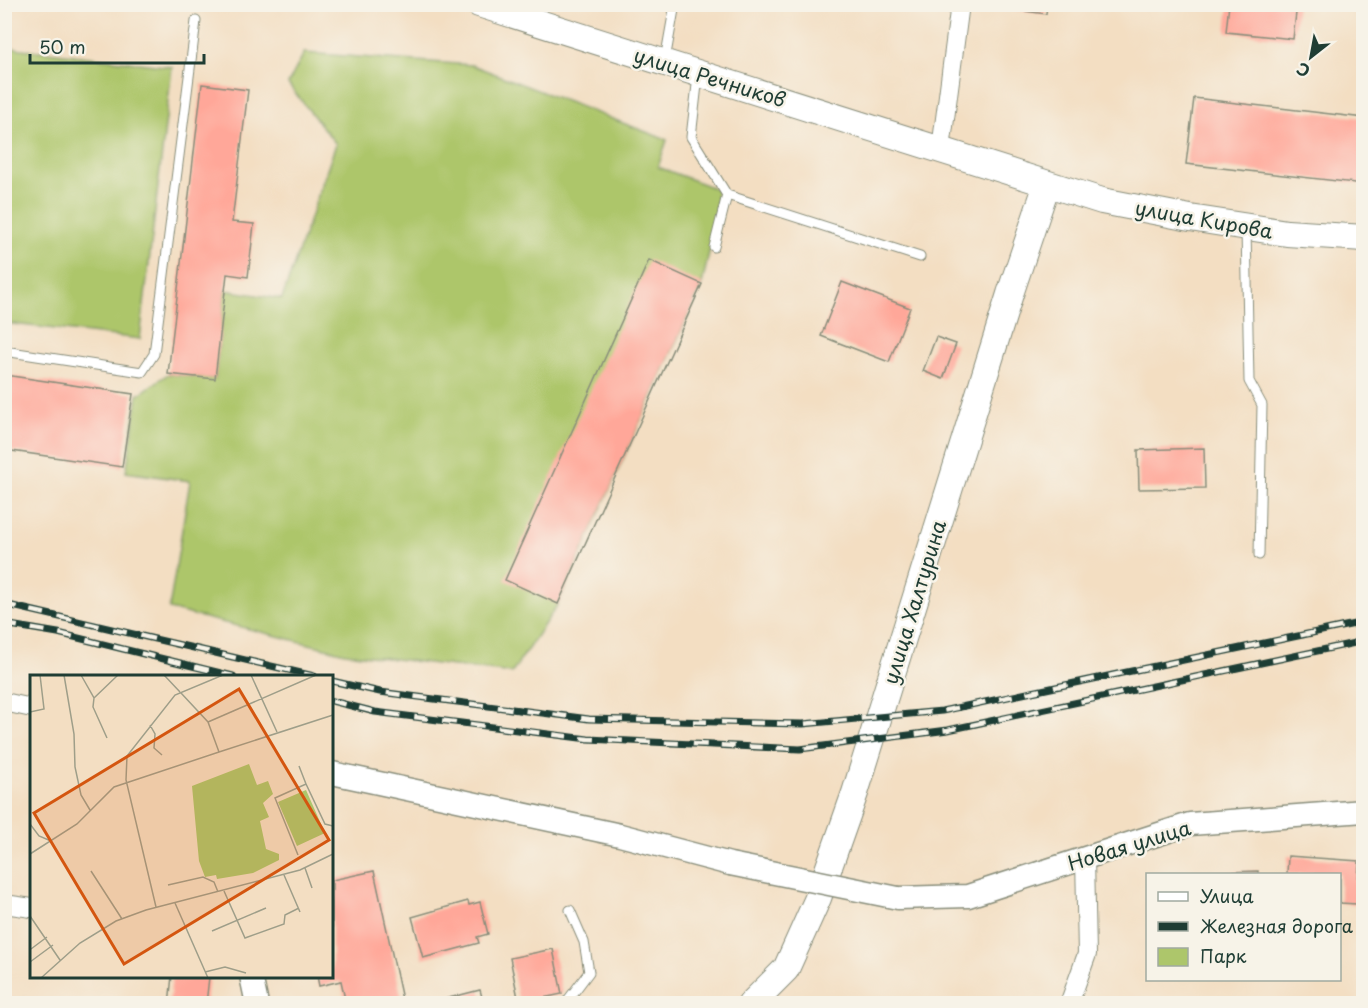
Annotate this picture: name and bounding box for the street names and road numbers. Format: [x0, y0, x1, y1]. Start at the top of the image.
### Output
street label: улица Речников [630, 40, 790, 114]
street label: улица Кирова [1133, 192, 1276, 246]
street label: улица Халтурина [875, 516, 953, 688]
street label: Новая улица [1064, 812, 1195, 878]

